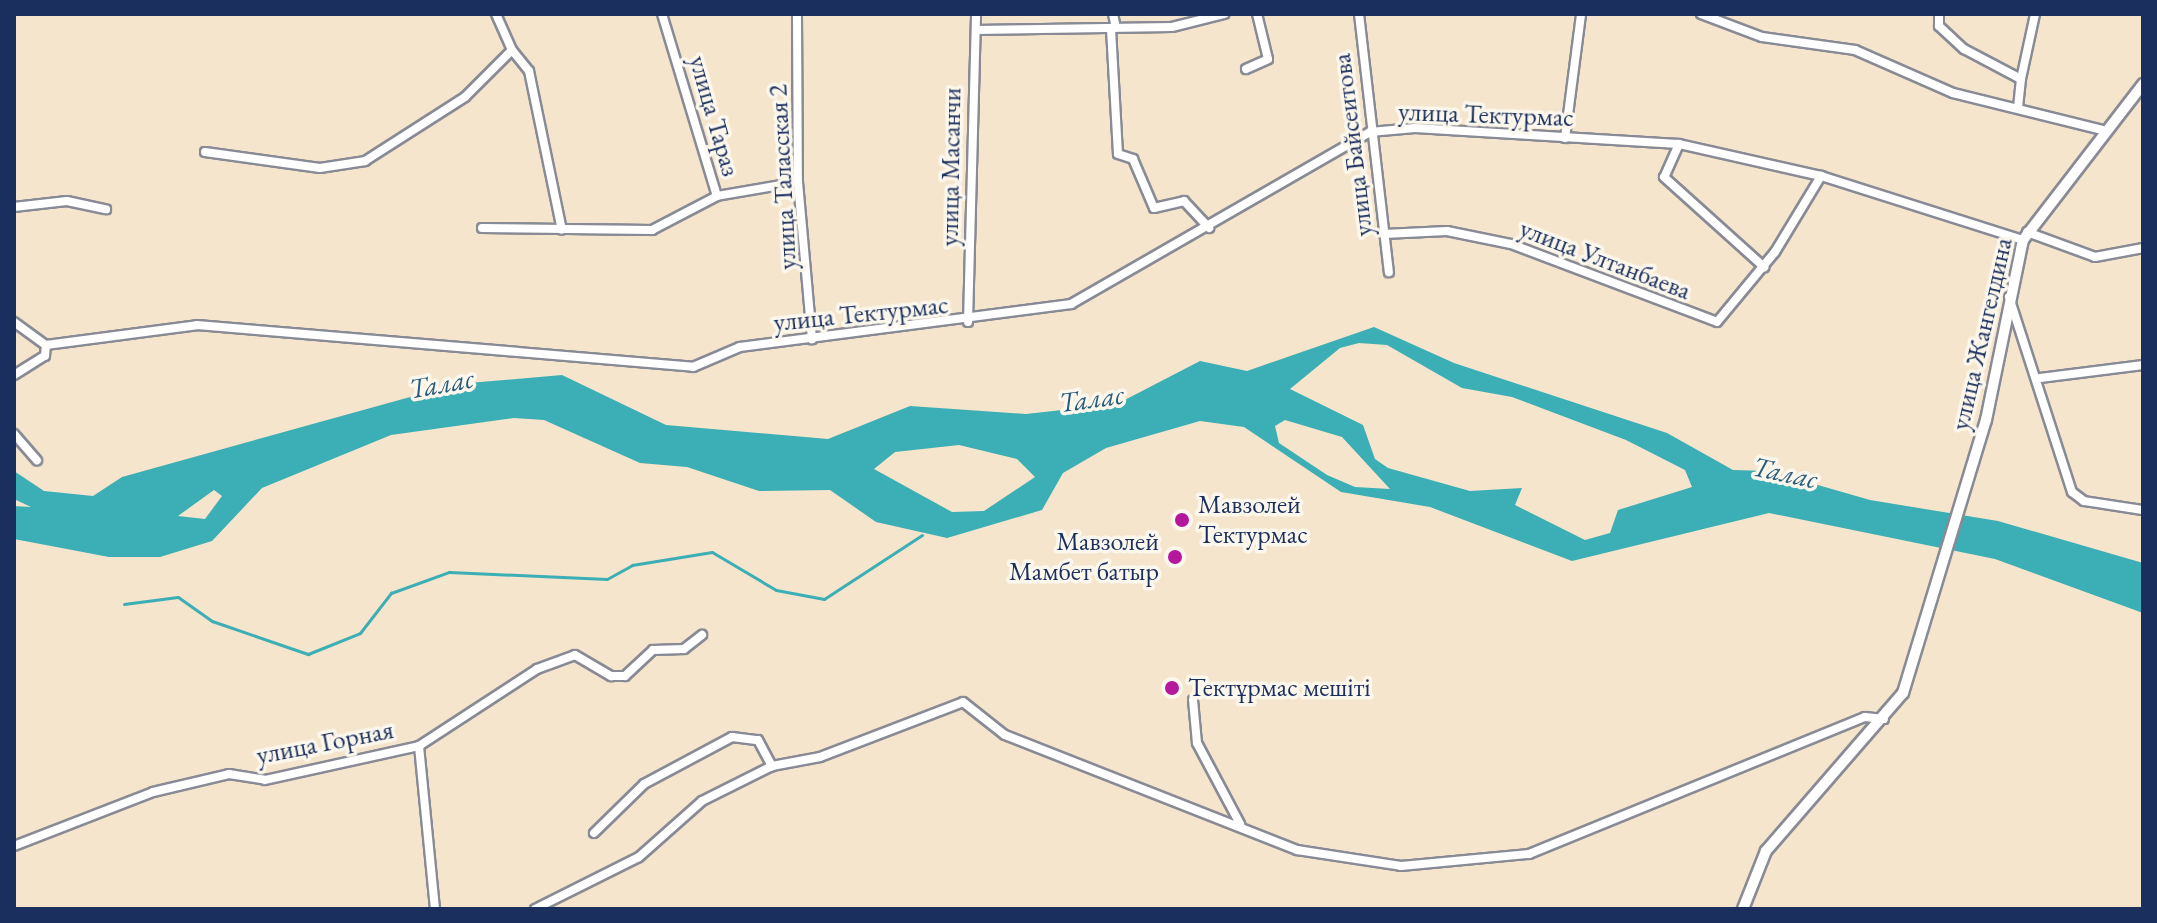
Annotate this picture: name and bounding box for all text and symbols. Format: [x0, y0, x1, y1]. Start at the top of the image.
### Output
street label: улица Тараз [682, 52, 746, 180]
street label: улица Байсеитова [1326, 52, 1380, 238]
street label: улица Таласская 2 [763, 83, 803, 271]
street label: улица Масанчи [934, 87, 968, 247]
street label: улица Тектурмас [1398, 96, 1574, 134]
street label: улица Ултанбаева [1515, 213, 1695, 307]
street label: улица Жангелдина [1945, 235, 2019, 433]
street label: улица Тектурмас [772, 289, 950, 339]
water label: Талас [406, 361, 476, 405]
water label: Талас [1056, 377, 1126, 419]
water label: Талас [1750, 449, 1820, 495]
place label: Мавзолей Тектурмас [1198, 489, 1308, 550]
marker: Мавзолей Тектурмас [1173, 511, 1191, 529]
place label: Мавзолей Мамбет батыр [1009, 526, 1159, 588]
marker: Мавзолей Мамбет батыр [1166, 548, 1184, 566]
place label: Тектұрмас мешіті [1188, 672, 1371, 704]
marker: Тектұрмас мешіті [1163, 679, 1181, 697]
street label: улица Горная [254, 714, 396, 772]

